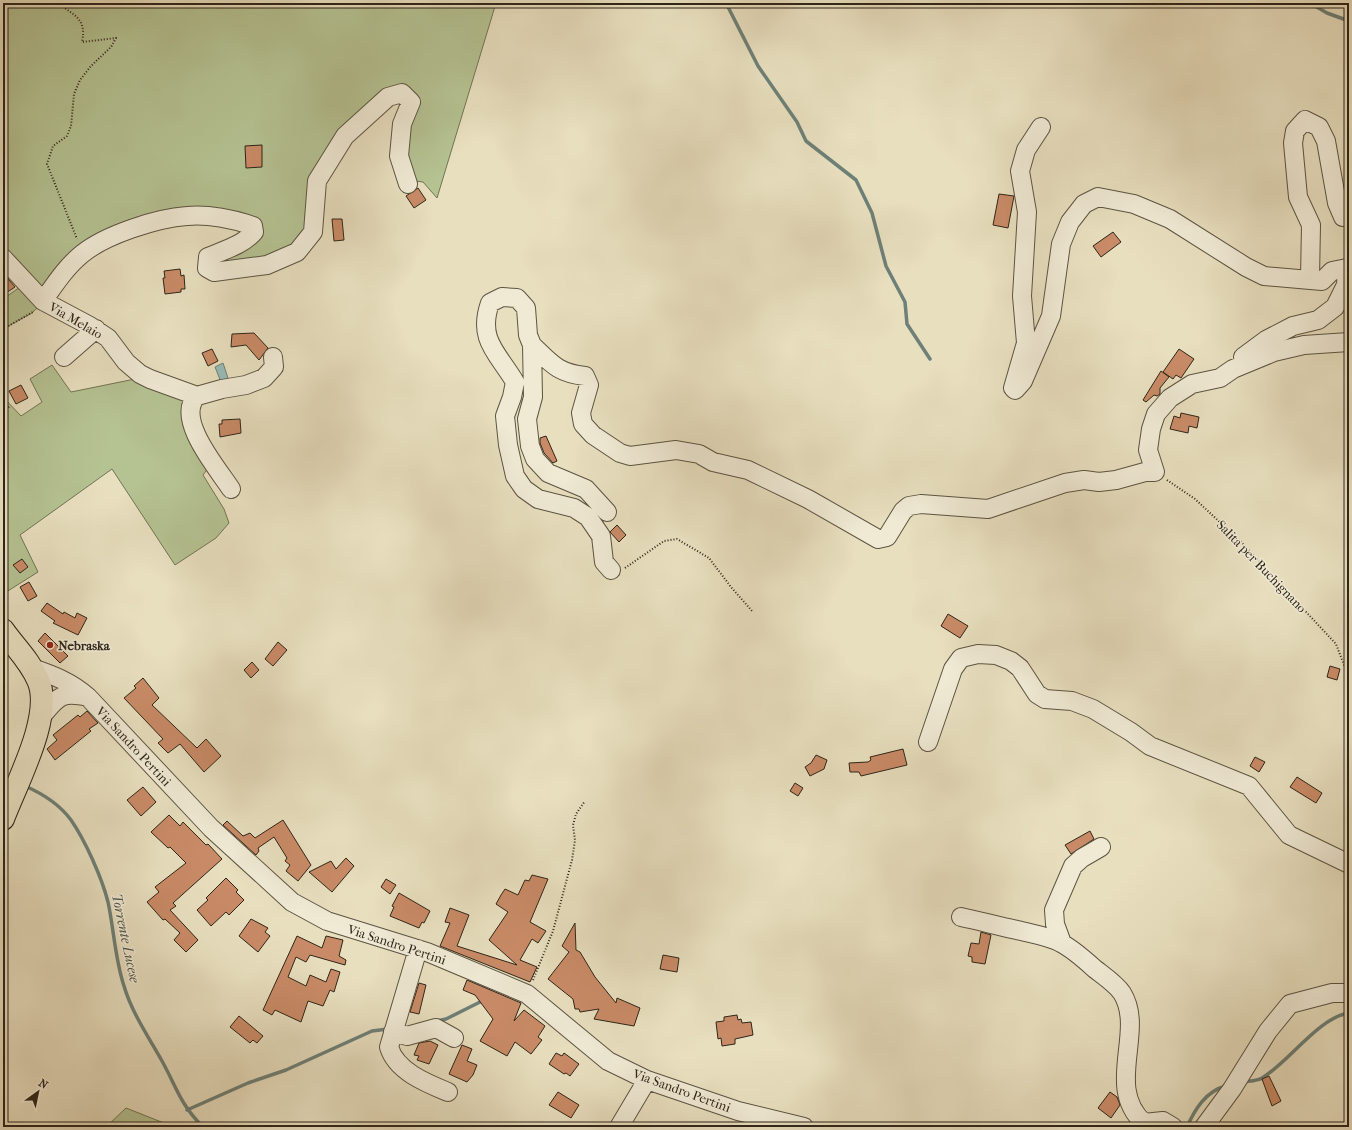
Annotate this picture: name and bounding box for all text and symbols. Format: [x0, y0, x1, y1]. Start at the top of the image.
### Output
street label: Via Melaio [46, 299, 105, 342]
street label: Salita per Buchignano [1214, 517, 1310, 616]
place label: Nebraska [58, 638, 111, 653]
marker: Nebraska [45, 640, 55, 650]
street label: Via Sandro Pertini [92, 703, 174, 789]
water label: Torrente Lucese [108, 892, 143, 985]
street label: Via Sandro Pertini [345, 921, 448, 968]
street label: Via Sandro Pertini [630, 1066, 733, 1115]
north arrow [18, 1072, 58, 1112]
text: N [36, 1076, 51, 1092]

